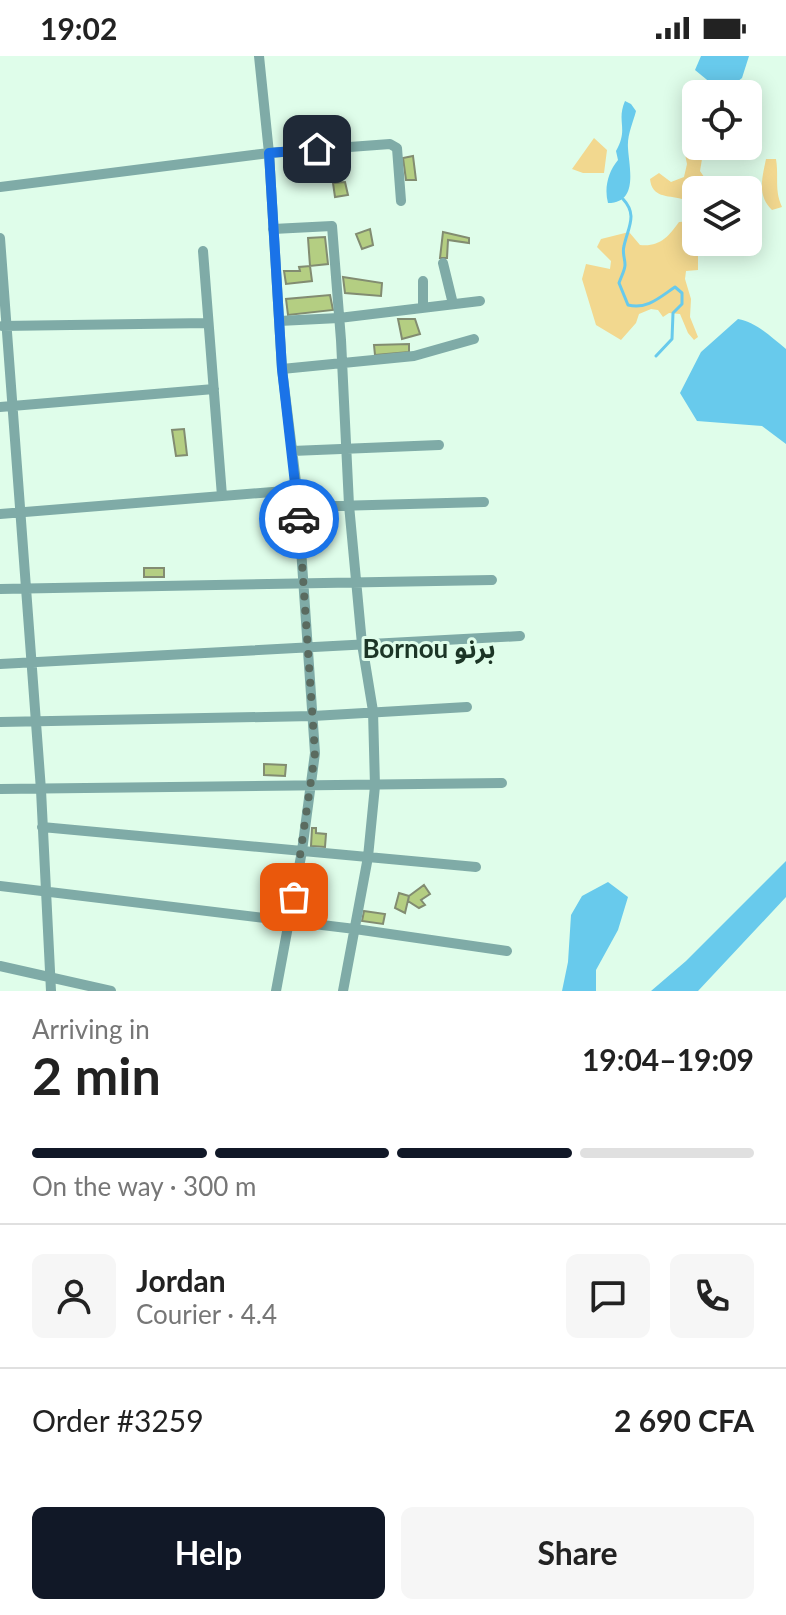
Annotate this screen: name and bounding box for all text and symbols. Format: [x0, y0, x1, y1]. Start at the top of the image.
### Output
text: 19:02 [40, 10, 117, 46]
map controls [682, 80, 762, 256]
button: locate [682, 80, 762, 160]
pin [283, 115, 351, 183]
icon: home [295, 127, 339, 171]
button: layers [682, 176, 762, 256]
courier [259, 479, 339, 559]
icon: car [277, 497, 321, 541]
district label: Bornou برنو [362, 632, 496, 664]
pin [260, 863, 328, 931]
icon: bag [272, 875, 316, 919]
text: Arriving in [32, 1013, 150, 1045]
text: 19:04–19:09 [582, 1041, 754, 1077]
text: 2 min [32, 1044, 161, 1106]
text: On the way · 300 m [32, 1170, 256, 1202]
button: person [32, 1254, 116, 1338]
button: chat [566, 1254, 650, 1338]
button: phone [670, 1254, 754, 1338]
text: Jordan [136, 1262, 226, 1298]
text: Courier · 4.4 [136, 1298, 277, 1330]
text: Order #3259 [32, 1402, 204, 1438]
text: 2 690 CFA [614, 1402, 754, 1438]
button: Help [32, 1507, 385, 1599]
button: Share [401, 1507, 754, 1599]

